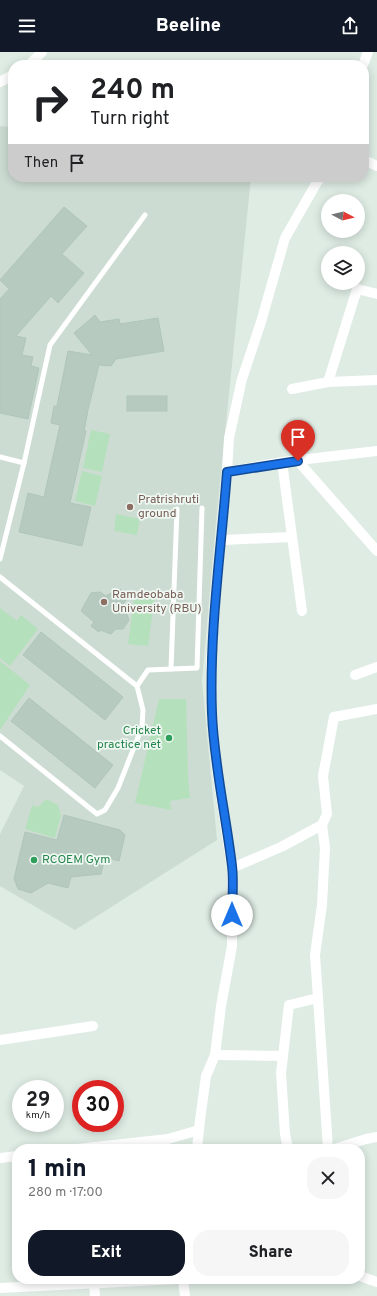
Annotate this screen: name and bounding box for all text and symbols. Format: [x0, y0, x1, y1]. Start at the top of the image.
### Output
icon: menu [16, 15, 38, 37]
text: Beeline [156, 15, 221, 38]
icon: share [339, 15, 361, 37]
text: 240 m [90, 73, 175, 109]
icon: right [24, 76, 76, 128]
text: Turn right [90, 108, 170, 131]
icon: arrive [66, 152, 88, 174]
text: Then [24, 154, 58, 173]
north arrow [321, 194, 365, 238]
map controls [321, 194, 365, 290]
button: layers [321, 246, 365, 290]
pin [281, 420, 315, 461]
icon: arrive [287, 426, 309, 448]
place label: Pratrishruti ground [138, 492, 199, 522]
marker: Pratrishruti ground [125, 502, 135, 512]
place label: Ramdeobaba University (RBU) [112, 587, 202, 617]
marker: Ramdeobaba University (RBU) [99, 597, 109, 607]
place label: Cricket practice net [97, 723, 161, 753]
marker: Cricket practice net [164, 733, 174, 743]
place label: RCOEM Gym [42, 852, 110, 868]
marker: RCOEM Gym [29, 855, 39, 865]
position arrow [211, 894, 253, 936]
speed limit sign: 30 [72, 1080, 124, 1132]
text: 29 [26, 1088, 50, 1114]
text: km/h [26, 1109, 50, 1122]
text: 1 min [28, 1155, 87, 1185]
button: close [307, 1157, 349, 1199]
text: 280 m · 17:00 [28, 1185, 103, 1201]
button: Exit [28, 1230, 185, 1276]
button: Share [193, 1230, 349, 1276]

